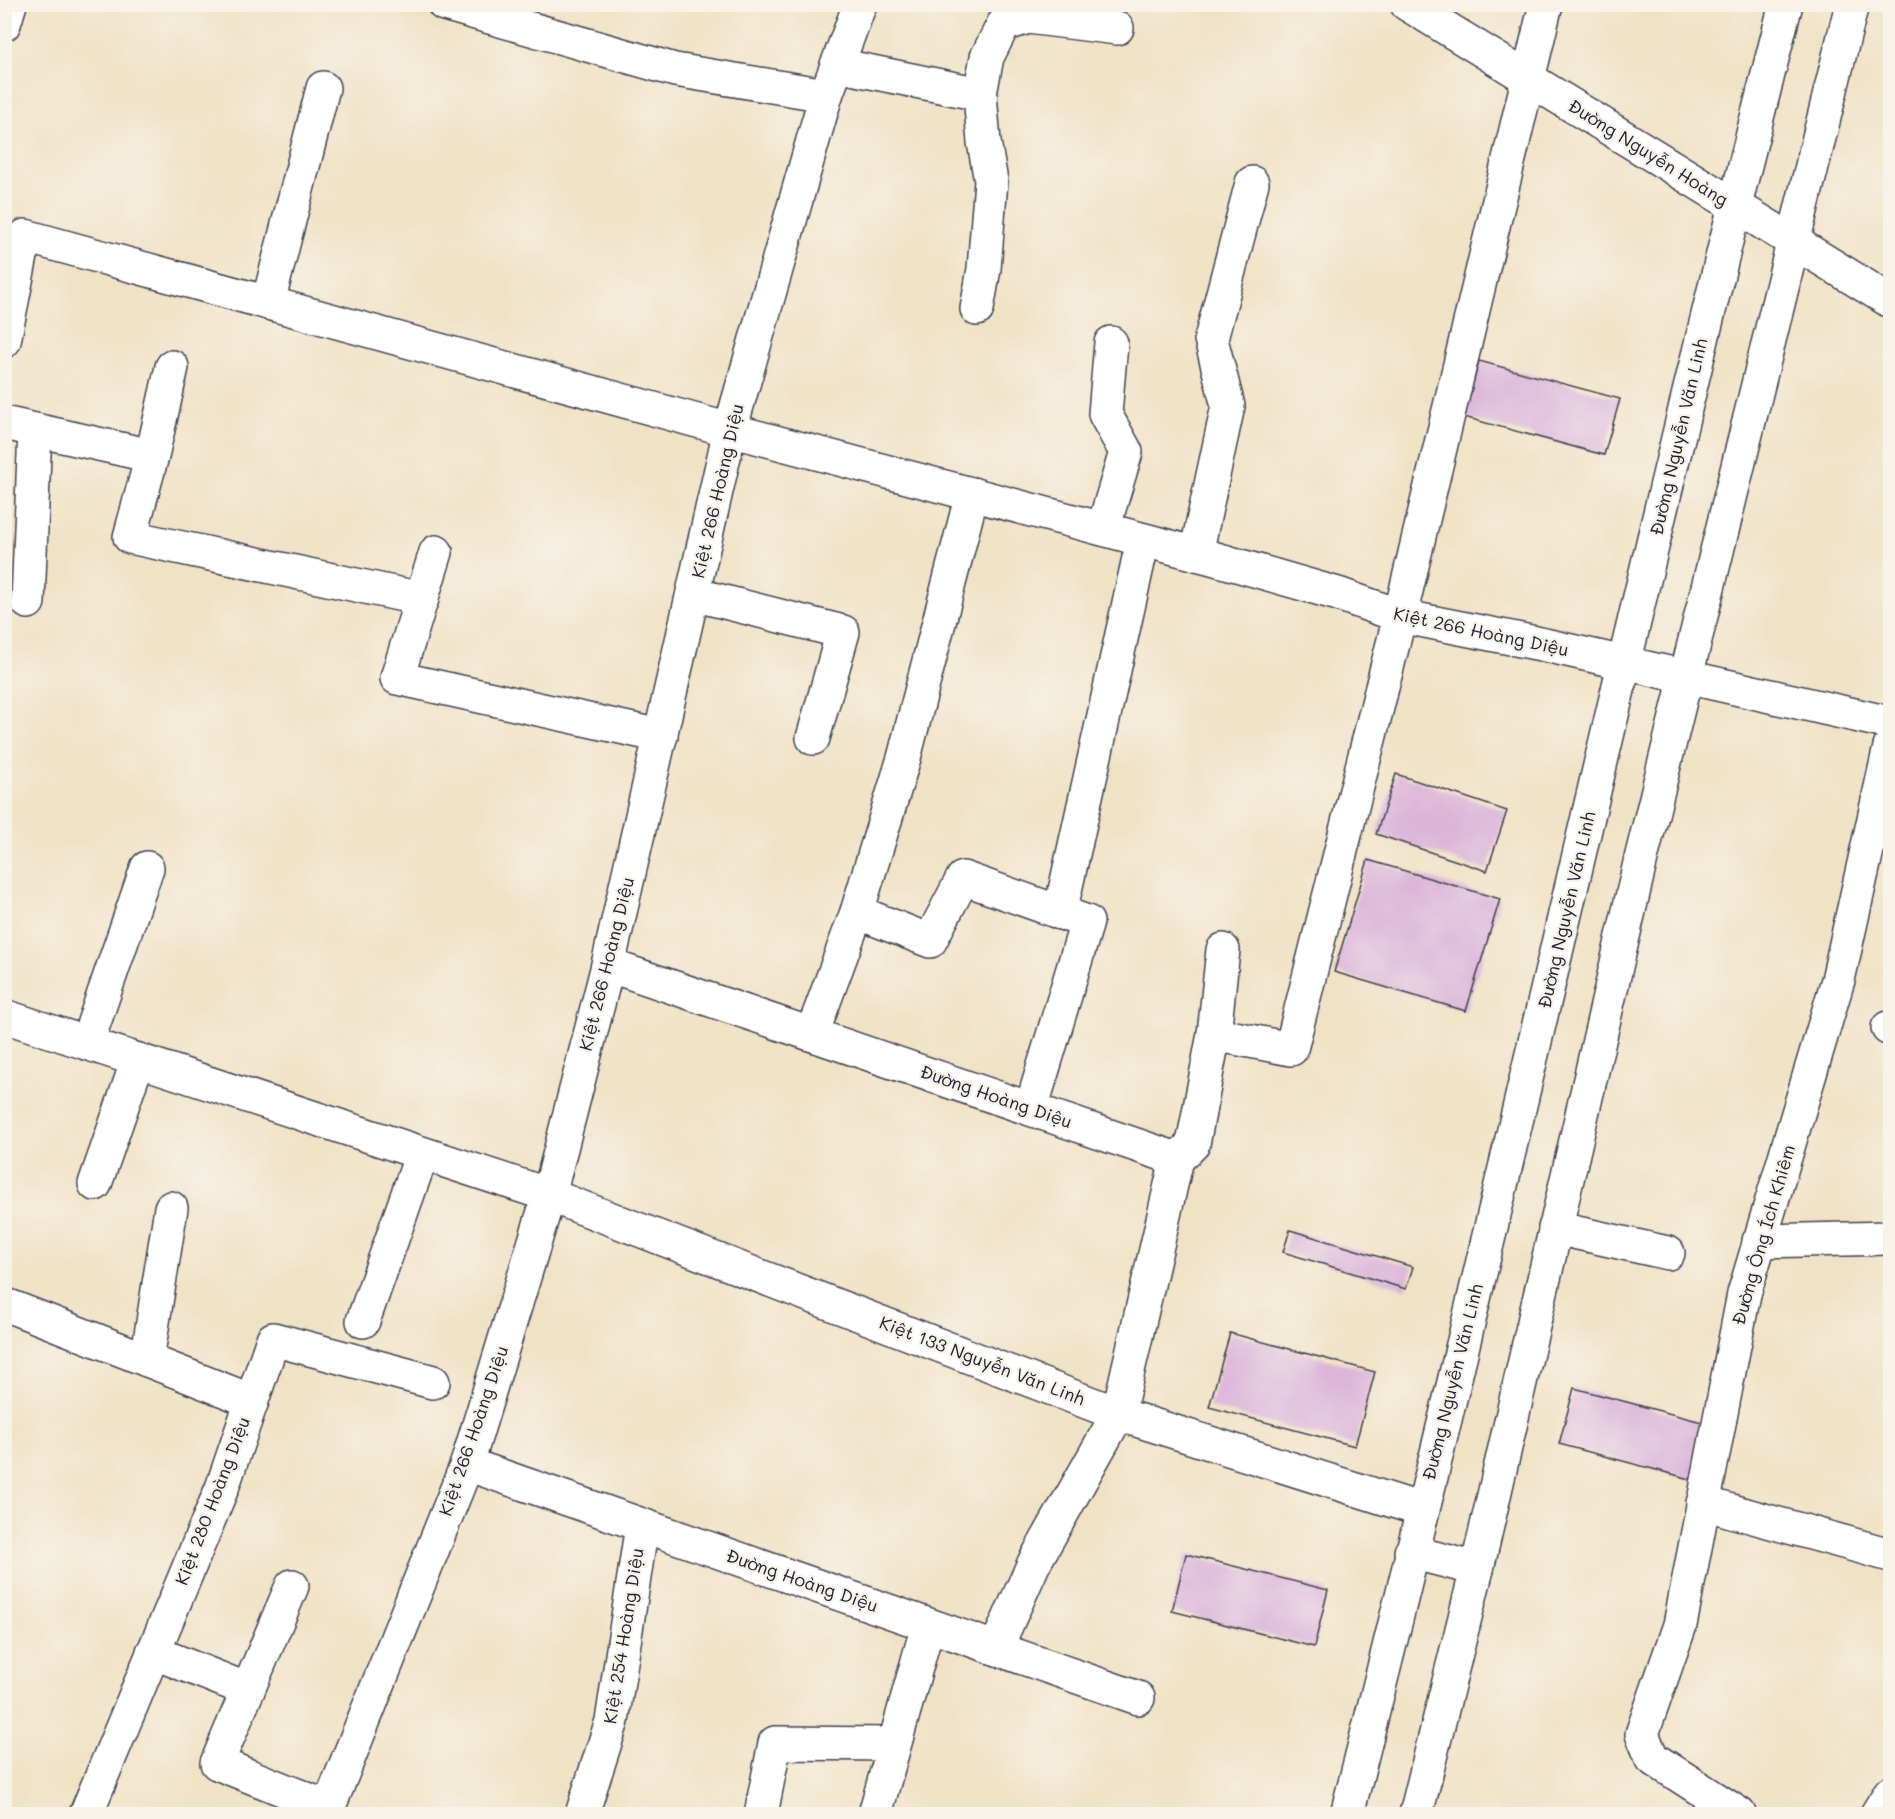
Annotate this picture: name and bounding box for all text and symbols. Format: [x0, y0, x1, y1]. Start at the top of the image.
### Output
street label: Đường Nguyễn Hoàng [1564, 93, 1733, 211]
street label: Đường Nguyễn Văn Linh [1644, 336, 1712, 538]
street label: Kiệt 266 Hoàng Diệu [685, 401, 749, 580]
street label: Kiệt 266 Hoàng Diệu [1391, 601, 1571, 661]
street label: Đường Nguyễn Văn Linh [1532, 809, 1600, 1011]
street label: Kiệt 266 Hoàng Diệu [573, 874, 639, 1053]
street label: Đường Hoàng Diệu [917, 1059, 1076, 1133]
street label: Đường Ông Ích Khiêm [1726, 1142, 1800, 1328]
street label: Đường Nguyễn Văn Linh [1416, 1281, 1488, 1483]
street label: Kiệt 133 Nguyễn Văn Linh [876, 1310, 1089, 1410]
street label: Kiệt 266 Hoàng Diệu [433, 1342, 513, 1519]
street label: Kiệt 280 Hoàng Diệu [169, 1413, 255, 1588]
street label: Đường Hoàng Diệu [723, 1543, 882, 1617]
street label: Kiệt 254 Hoàng Diệu [597, 1546, 649, 1726]

